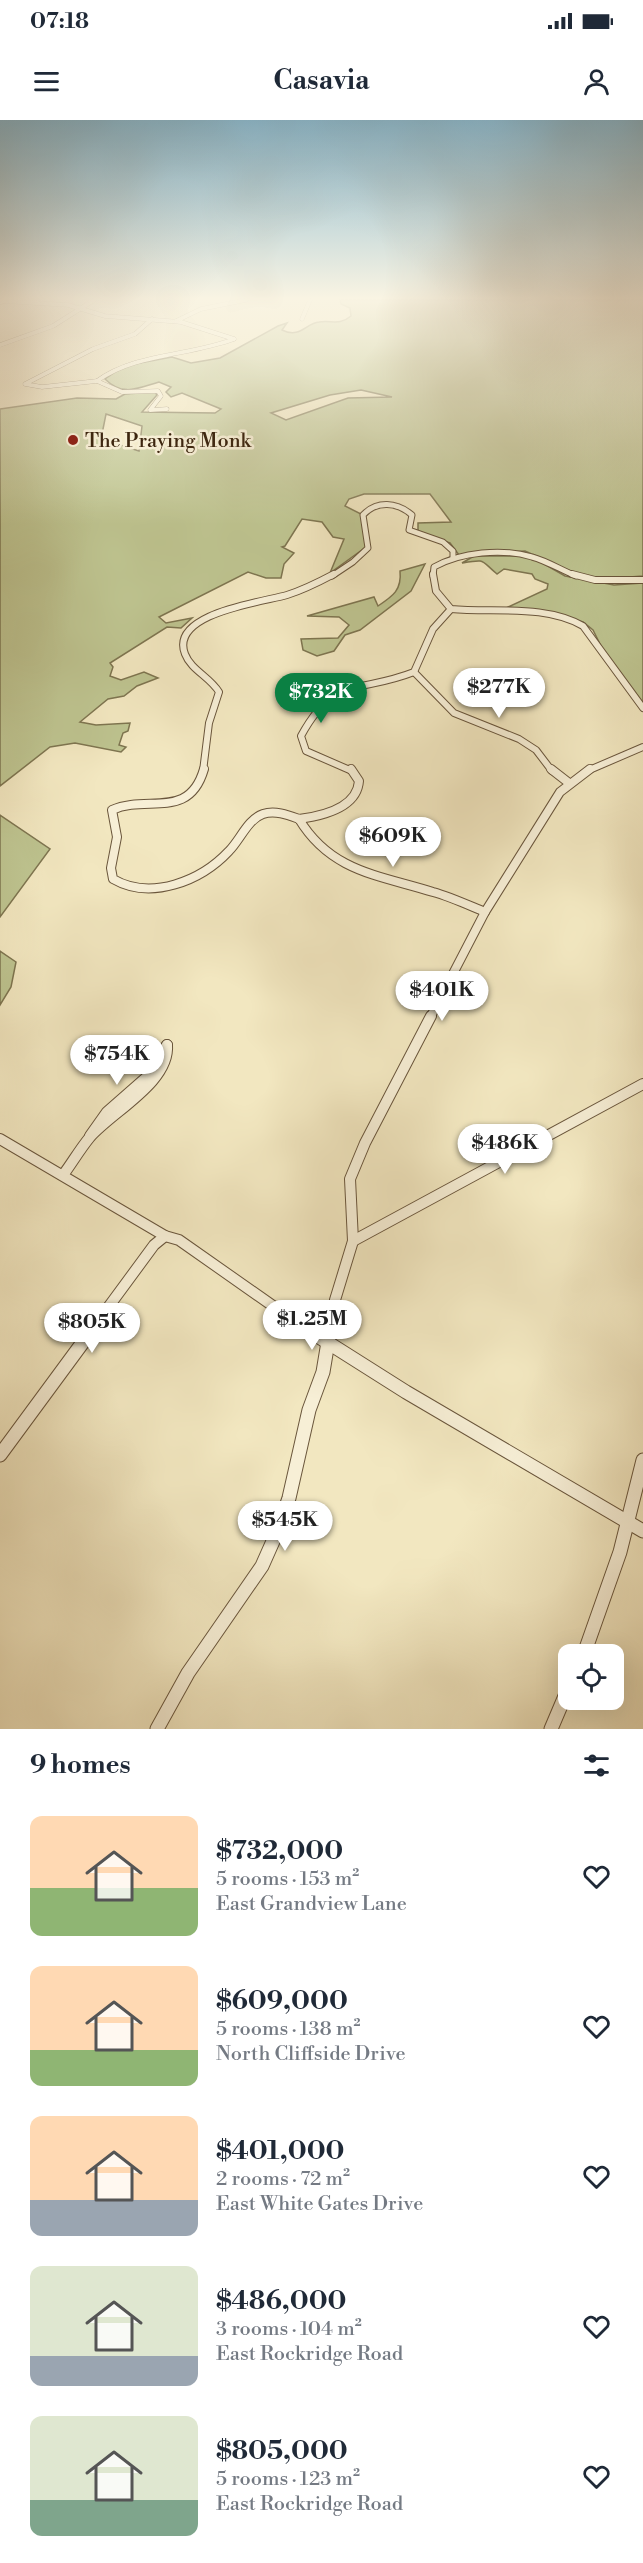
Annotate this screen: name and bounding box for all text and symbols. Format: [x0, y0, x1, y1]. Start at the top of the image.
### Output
text: 07:18 [30, 8, 89, 35]
text: Casavia [273, 64, 370, 98]
icon: menu [30, 65, 63, 98]
icon: person [580, 65, 613, 98]
place label: The Praying Monk [85, 429, 253, 454]
marker: The Praying Monk [66, 433, 80, 447]
pin: $277K [457, 668, 541, 719]
pin: $732K [279, 673, 363, 724]
text: $277K [467, 675, 531, 700]
text: $732K [289, 680, 353, 705]
pin: $609K [351, 817, 435, 868]
text: $609K [359, 824, 427, 849]
pin: $401K [400, 971, 484, 1022]
text: $401K [410, 978, 475, 1003]
pin: $754K [75, 1035, 159, 1086]
text: $754K [84, 1042, 150, 1067]
pin: $486K [463, 1124, 547, 1175]
text: $486K [472, 1131, 538, 1156]
pin: $1.25M [263, 1300, 361, 1351]
pin: $805K [50, 1303, 134, 1354]
text: $1.25M [277, 1307, 347, 1332]
text: $805K [58, 1310, 126, 1335]
pin: $545K [243, 1501, 327, 1552]
text: $545K [252, 1508, 318, 1533]
map controls [558, 1644, 624, 1710]
button: locate [558, 1644, 624, 1710]
text: 9 homes [30, 1749, 131, 1781]
icon: filters [580, 1749, 613, 1782]
text: $732,000 [216, 1835, 343, 1867]
icon: home [78, 1840, 150, 1912]
icon: heart [580, 1860, 613, 1893]
text: 5 rooms · 153 m² [216, 1867, 359, 1892]
text: East Grandview Lane [216, 1892, 407, 1917]
text: $609,000 [216, 1985, 348, 2017]
icon: home [78, 1990, 150, 2062]
icon: heart [580, 2010, 613, 2043]
text: 5 rooms · 138 m² [216, 2017, 360, 2042]
text: North Cliffside Drive [216, 2042, 406, 2067]
text: $401,000 [216, 2135, 344, 2167]
icon: home [78, 2140, 150, 2212]
icon: heart [580, 2160, 613, 2193]
text: 2 rooms · 72 m² [216, 2167, 350, 2192]
text: East White Gates Drive [216, 2192, 423, 2217]
text: $486,000 [216, 2285, 347, 2317]
icon: home [78, 2290, 150, 2362]
icon: heart [580, 2310, 613, 2343]
text: 3 rooms · 104 m² [216, 2317, 362, 2342]
text: East Rockridge Road [216, 2342, 403, 2367]
text: $805,000 [216, 2435, 348, 2467]
icon: home [78, 2440, 150, 2512]
icon: heart [580, 2460, 613, 2493]
text: 5 rooms · 123 m² [216, 2467, 360, 2492]
text: East Rockridge Road [216, 2492, 403, 2517]

